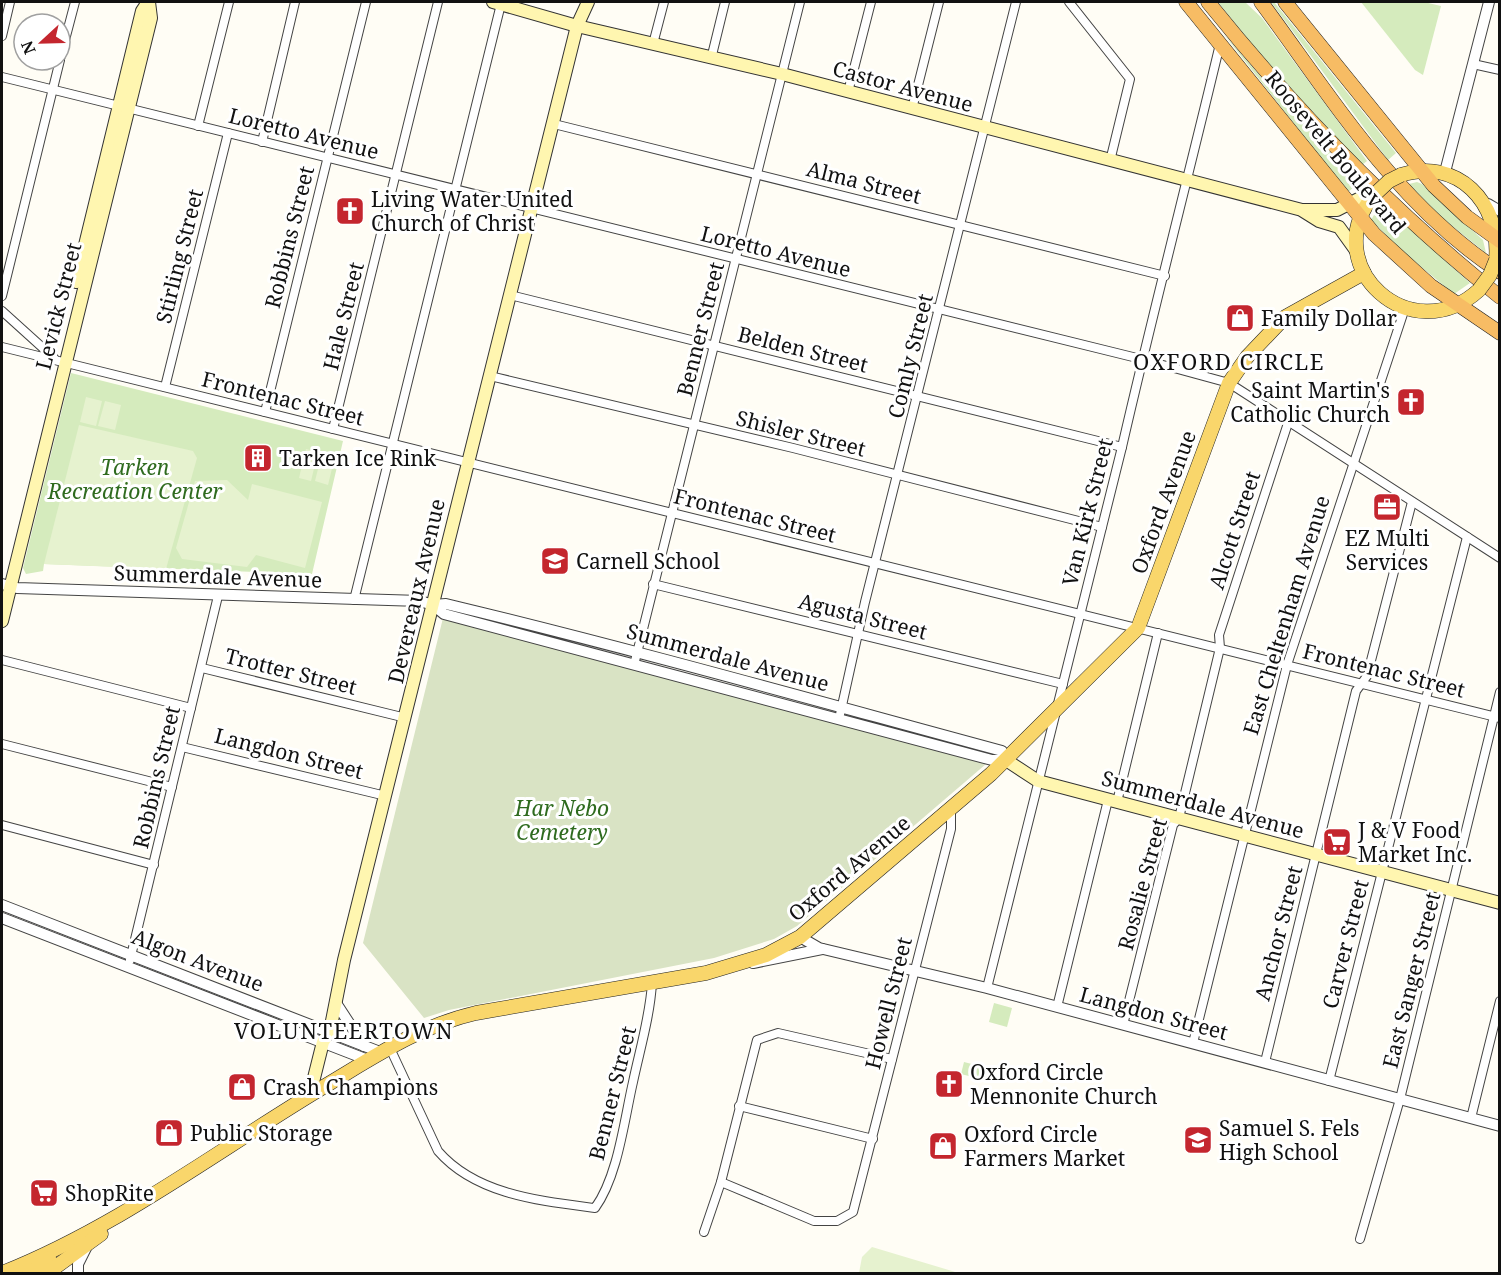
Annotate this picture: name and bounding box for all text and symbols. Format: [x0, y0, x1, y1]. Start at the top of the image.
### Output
north arrow [12, 12, 72, 72]
text: N [15, 37, 41, 58]
street label: Castor Avenue [830, 54, 976, 118]
street label: Roosevelt Boulevard [1259, 64, 1413, 240]
street label: Loretto Avenue [226, 101, 382, 165]
street label: Alma Street [804, 154, 924, 210]
street label: Robbins Street [258, 163, 320, 311]
place label: Living Water United Church of Christ [371, 185, 573, 237]
street label: Stirling Street [149, 186, 209, 326]
church icon: Living Water United Church of Christ [334, 195, 366, 227]
street label: Loretto Avenue [698, 219, 854, 283]
street label: Levick Street [29, 240, 87, 372]
street label: Hale Street [316, 259, 370, 373]
street label: Benner Street [670, 259, 730, 399]
street label: Comly Street [881, 291, 939, 421]
shop icon: Family Dollar [1224, 302, 1256, 334]
place label: Family Dollar [1261, 304, 1397, 332]
street label: Belden Street [735, 319, 871, 379]
district label: OXFORD CIRCLE [1133, 346, 1325, 376]
street label: Frontenac Street [199, 364, 367, 432]
place label: Saint Martin's Catholic Church [1230, 376, 1390, 428]
church icon: Saint Martin's Catholic Church [1395, 386, 1427, 418]
street label: Shisler Street [733, 403, 869, 463]
street label: Oxford Avenue [1124, 426, 1202, 578]
street label: Van Kirk Street [1055, 435, 1119, 589]
building icon: Tarken Ice Rink [242, 442, 274, 474]
place label: Tarken Ice Rink [279, 444, 437, 472]
park label: Tarken Recreation Center [47, 453, 223, 505]
street label: Alcott Street [1202, 467, 1266, 593]
street label: Frontenac Street [671, 481, 839, 549]
office icon: EZ Multi Services [1371, 491, 1403, 523]
street label: East Cheltenham Avenue [1236, 492, 1336, 738]
street label: Devereaux Avenue [381, 496, 451, 686]
place label: EZ Multi Services [1345, 524, 1430, 576]
school or university icon: Carnell School [539, 545, 571, 577]
place label: Carnell School [576, 547, 720, 575]
street label: Summerdale Avenue [113, 558, 323, 594]
street label: Agusta Street [796, 586, 930, 646]
street label: Summerdale Avenue [624, 616, 832, 698]
street label: Frontenac Street [1300, 636, 1468, 704]
street label: Trotter Street [222, 641, 360, 701]
street label: Robbins Street [126, 703, 186, 851]
street label: Langdon Street [212, 721, 366, 785]
street label: Summerdale Avenue [1099, 763, 1307, 845]
park label: Har Nebo Cemetery [514, 794, 609, 846]
street label: Oxford Avenue [782, 809, 916, 927]
street label: Rosalie Street [1111, 815, 1173, 953]
place label: J & V Food Market Inc. [1357, 816, 1472, 868]
supermarket icon: J & V Food Market Inc. [1321, 826, 1353, 858]
street label: Anchor Street [1248, 863, 1308, 1003]
street label: Carver Street [1315, 877, 1375, 1011]
street label: East Sanger Street [1376, 889, 1446, 1071]
street label: Algon Avenue [128, 922, 268, 998]
street label: Howell Street [858, 934, 918, 1072]
street label: Langdon Street [1077, 980, 1231, 1046]
district label: VOLUNTEERTOWN [234, 1015, 454, 1045]
street label: Benner Street [582, 1023, 642, 1163]
place label: Oxford Circle Mennonite Church [970, 1058, 1158, 1110]
church icon: Oxford Circle Mennonite Church [933, 1068, 965, 1100]
shop icon: Crash Champions [226, 1071, 258, 1103]
place label: Crash Champions [263, 1073, 438, 1101]
place label: Samuel S. Fels High School [1219, 1114, 1360, 1166]
shop icon: Public Storage [153, 1117, 185, 1149]
place label: Public Storage [190, 1119, 333, 1147]
place label: Oxford Circle Farmers Market [964, 1120, 1125, 1172]
school or university icon: Samuel S. Fels High School [1182, 1124, 1214, 1156]
shop icon: Oxford Circle Farmers Market [927, 1130, 959, 1162]
supermarket icon: ShopRite [28, 1177, 60, 1209]
place label: ShopRite [65, 1179, 154, 1207]

